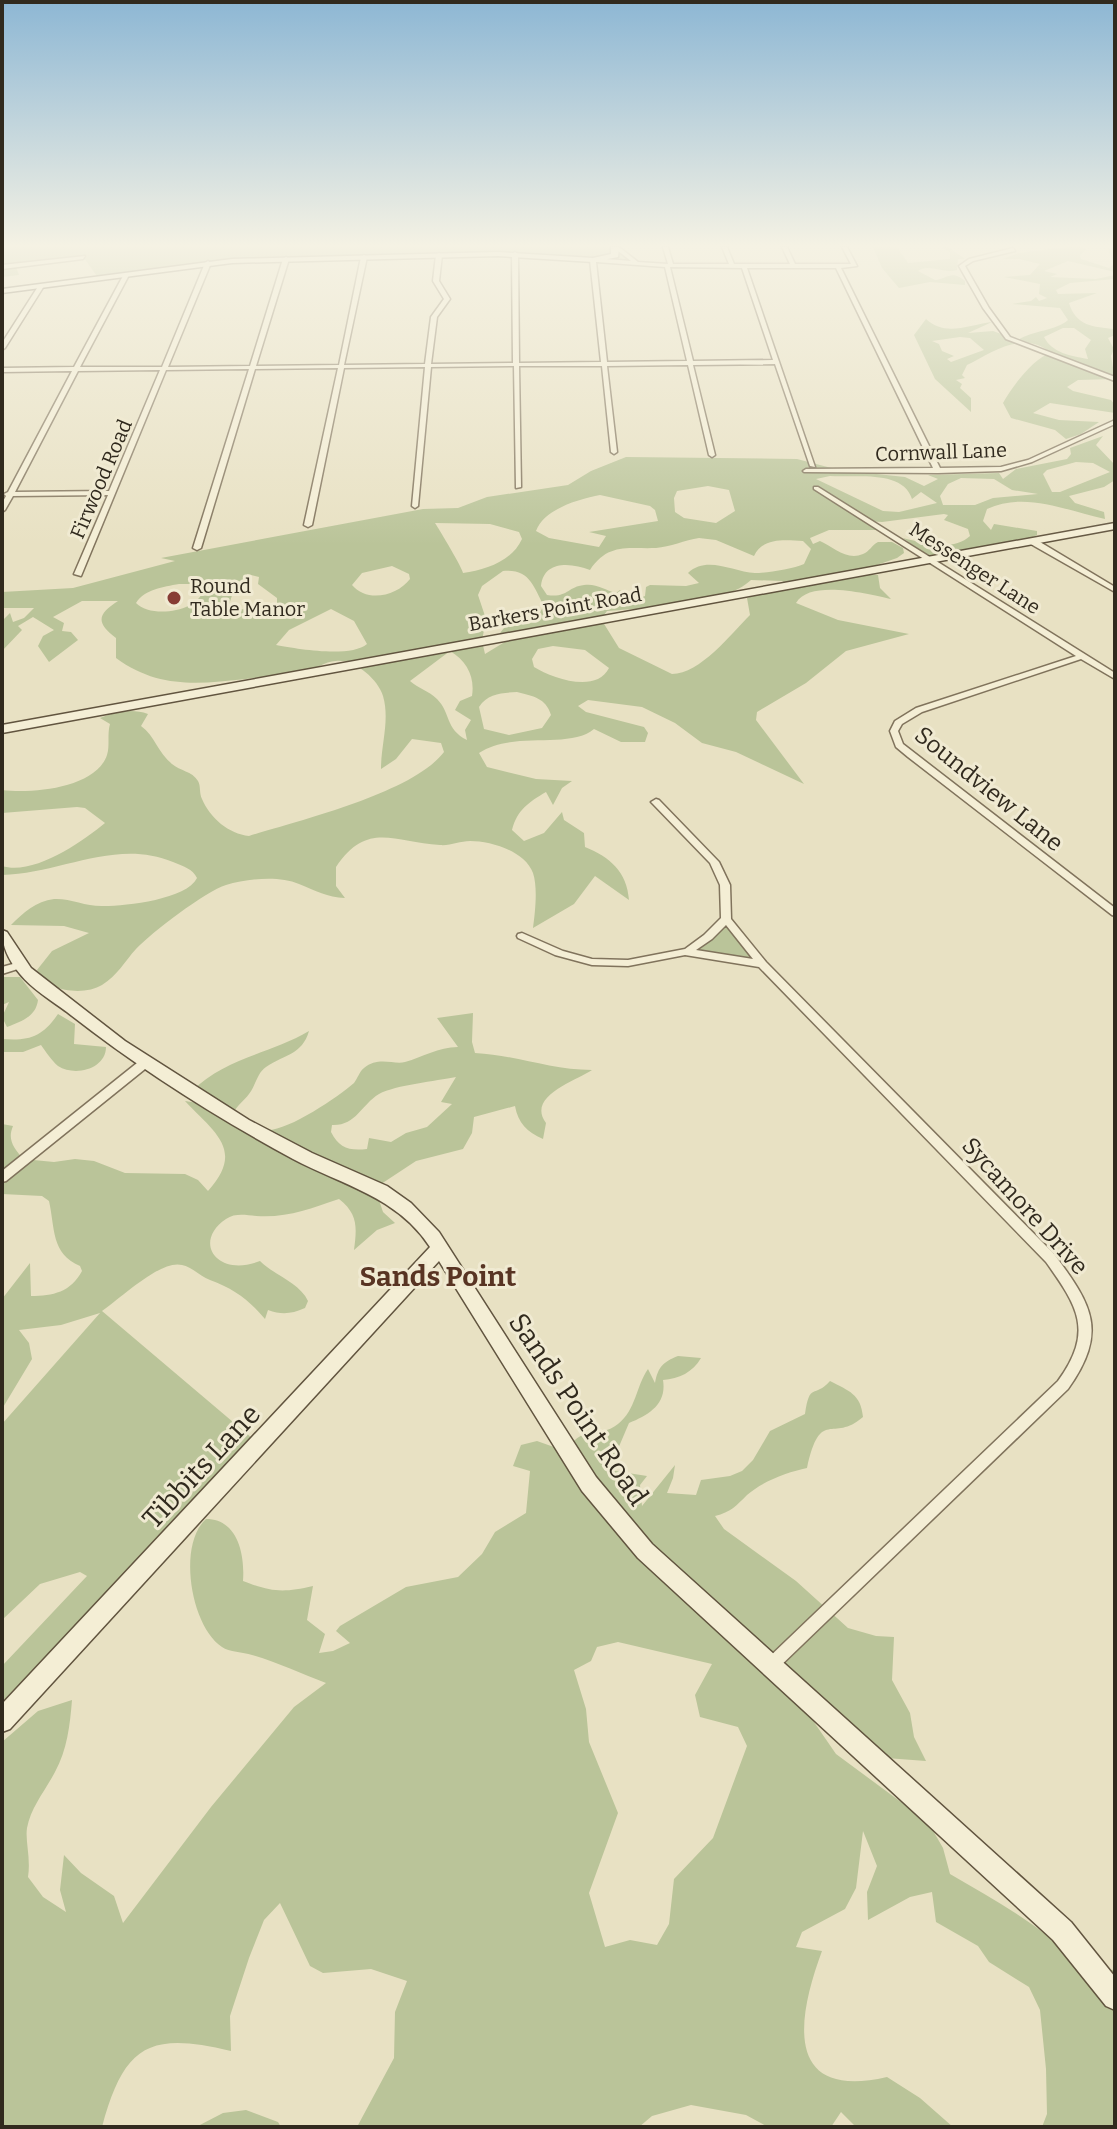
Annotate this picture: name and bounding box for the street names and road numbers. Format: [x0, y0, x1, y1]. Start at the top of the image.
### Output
street label: Firwood Road [65, 416, 137, 542]
street label: Cornwall Lane [875, 438, 1007, 466]
street label: Messenger Lane [905, 517, 1045, 619]
street label: Barkers Point Road [466, 582, 644, 636]
street label: Soundview Lane [909, 721, 1069, 857]
street label: Sycamore Drive [956, 1132, 1094, 1280]
street label: Sands Point Road [502, 1307, 655, 1512]
street label: Tibbits Lane [136, 1398, 267, 1535]

